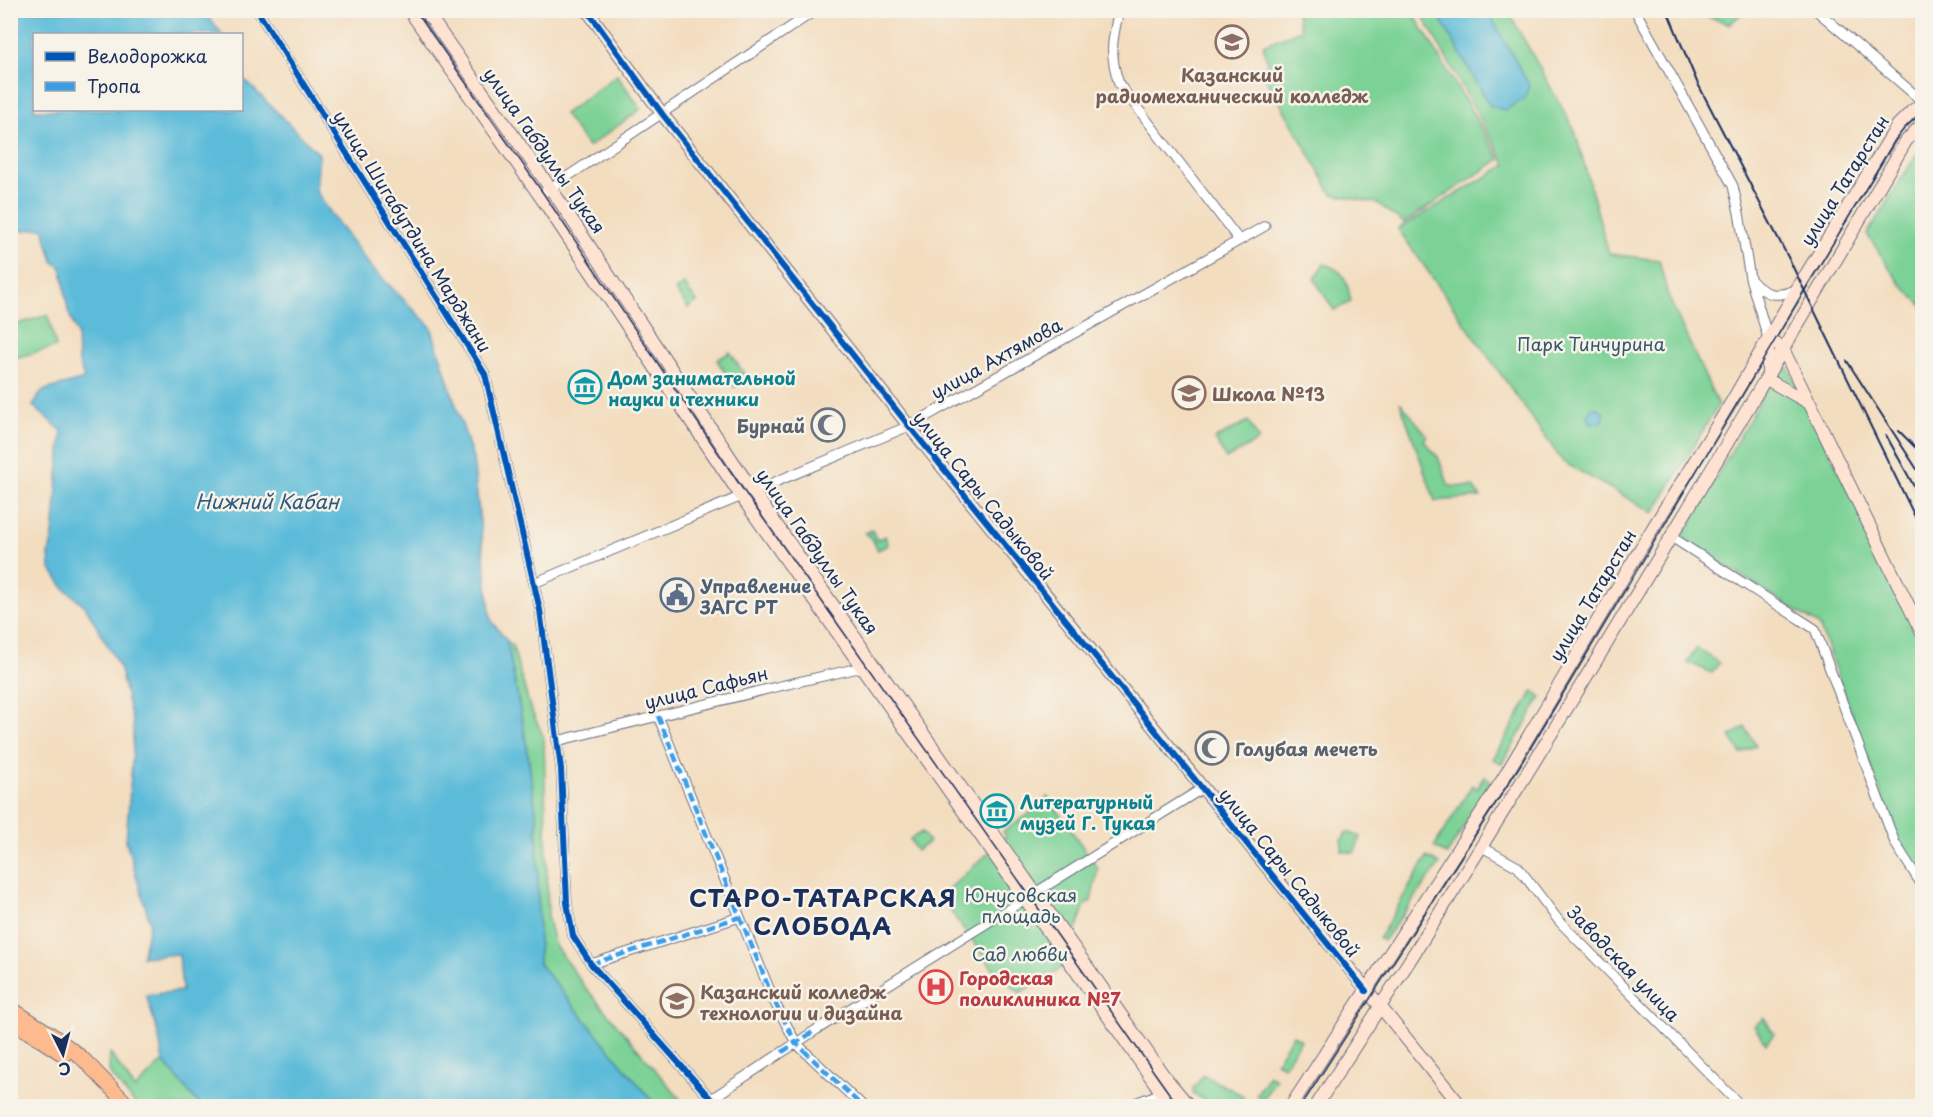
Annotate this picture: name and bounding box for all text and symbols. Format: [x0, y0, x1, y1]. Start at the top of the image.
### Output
school or university icon: Казанский радиомеханический колледж [1214, 24, 1250, 60]
legend [33, 33, 243, 111]
text: Велодорожка [87, 42, 208, 69]
street label: улица Габдуллы Тукая [477, 61, 613, 239]
place label: Казанский радиомеханический колледж [1096, 61, 1369, 109]
text: Тропа [87, 72, 140, 99]
street label: улица Шигабутдина Марджани [327, 105, 499, 357]
street label: улица Татарстан [1793, 109, 1895, 251]
street label: улица Ахтямова [925, 310, 1067, 405]
park label: Парк Тинчурина [1517, 330, 1666, 357]
place label: Дом занимательной науки и техники [607, 364, 796, 412]
museum icon: Дом занимательной науки и техники [567, 369, 603, 405]
school or university icon: Школа №13 [1171, 375, 1207, 411]
place label: Школа №13 [1212, 380, 1325, 407]
street label: улица Сары Садыковой [907, 405, 1061, 585]
mosque icon: Бурнай [810, 407, 846, 443]
place label: Бурнай [737, 412, 805, 439]
street label: улица Габдуллы Тукая [750, 462, 886, 640]
water label: Нижний Кабан [195, 486, 341, 516]
street label: улица Татарстан [1542, 524, 1642, 666]
place label: Управление ЗАГС РТ [699, 572, 811, 620]
public building icon: Управление ЗАГС РТ [659, 577, 695, 613]
street label: улица Сафьян [641, 659, 771, 715]
mosque icon: Голубая мечеть [1194, 730, 1230, 766]
place label: Голубая мечеть [1235, 735, 1378, 762]
street label: улица Сары Садыковой [1213, 782, 1367, 962]
place label: Литературный музей Г. Тукая [1020, 788, 1156, 836]
museum icon: Литературный музей Г. Тукая [979, 793, 1015, 829]
district label: СТАРО-ТАТАРСКАЯ СЛОБОДА [689, 879, 957, 943]
park label: Юнусовская площадь [965, 881, 1077, 929]
street label: Заводская улица [1561, 899, 1687, 1028]
park label: Сад любви [972, 940, 1068, 967]
place label: Городская поликлиника №7 [959, 964, 1121, 1012]
hospital icon: Городская поликлиника №7 [918, 969, 954, 1005]
place label: Казанский колледж технологии и дизайна [700, 978, 903, 1026]
school or university icon: Казанский колледж технологии и дизайна [659, 983, 695, 1019]
north arrow [33, 1024, 93, 1084]
text: С [57, 1057, 72, 1082]

